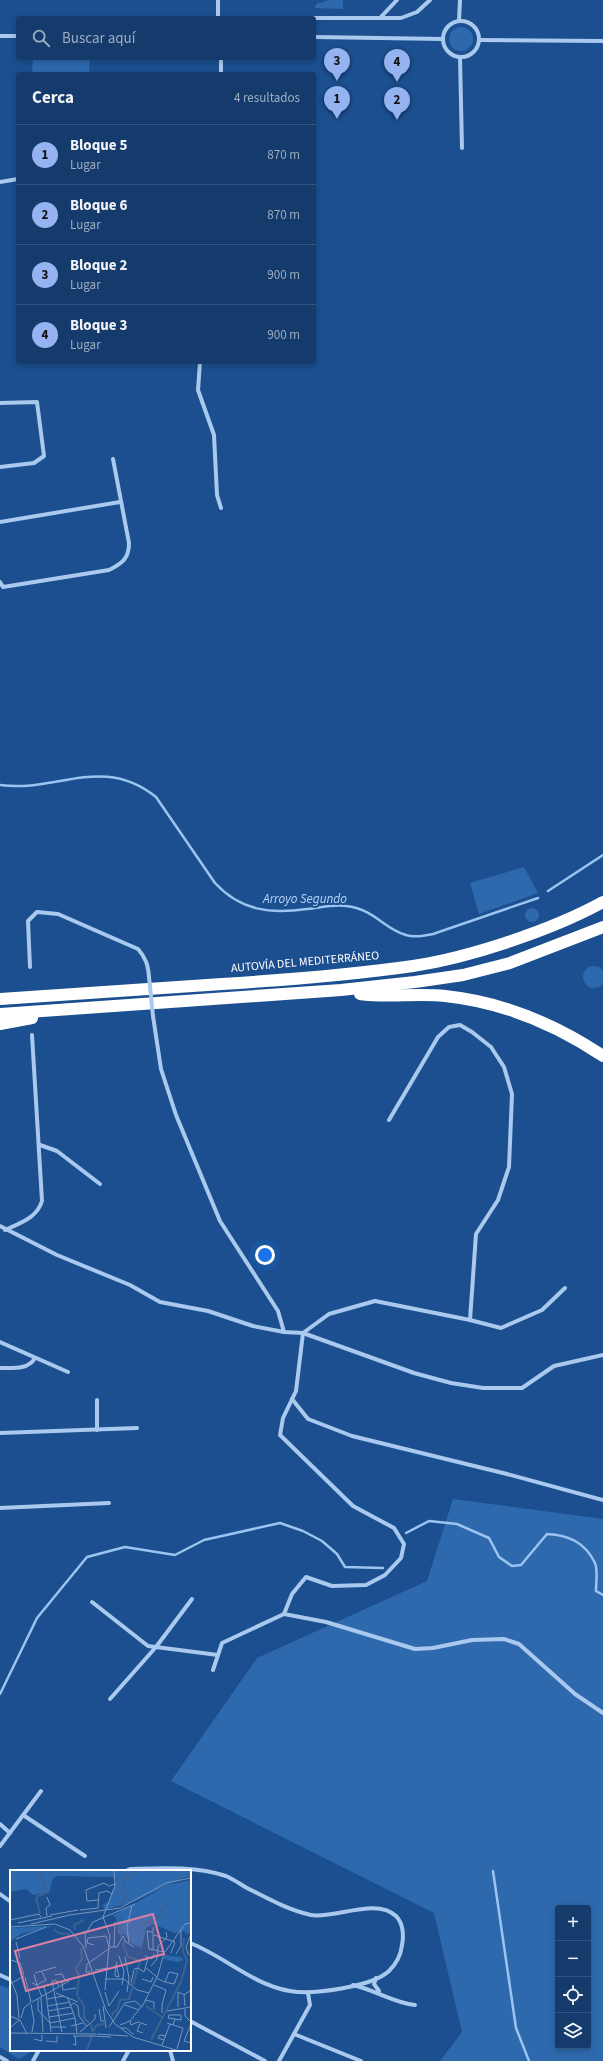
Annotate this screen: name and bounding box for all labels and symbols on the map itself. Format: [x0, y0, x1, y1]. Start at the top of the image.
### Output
pin: 3 [324, 48, 350, 81]
pin: 4 [384, 49, 410, 82]
pin: 1 [324, 86, 350, 119]
pin: 2 [384, 87, 410, 120]
water label: Arroyo Segundo [262, 890, 347, 908]
street label: AUTOVÍA DEL MEDITERRÁNEO [230, 947, 380, 977]
your location [255, 1245, 275, 1265]
inset map [10, 1870, 191, 2051]

